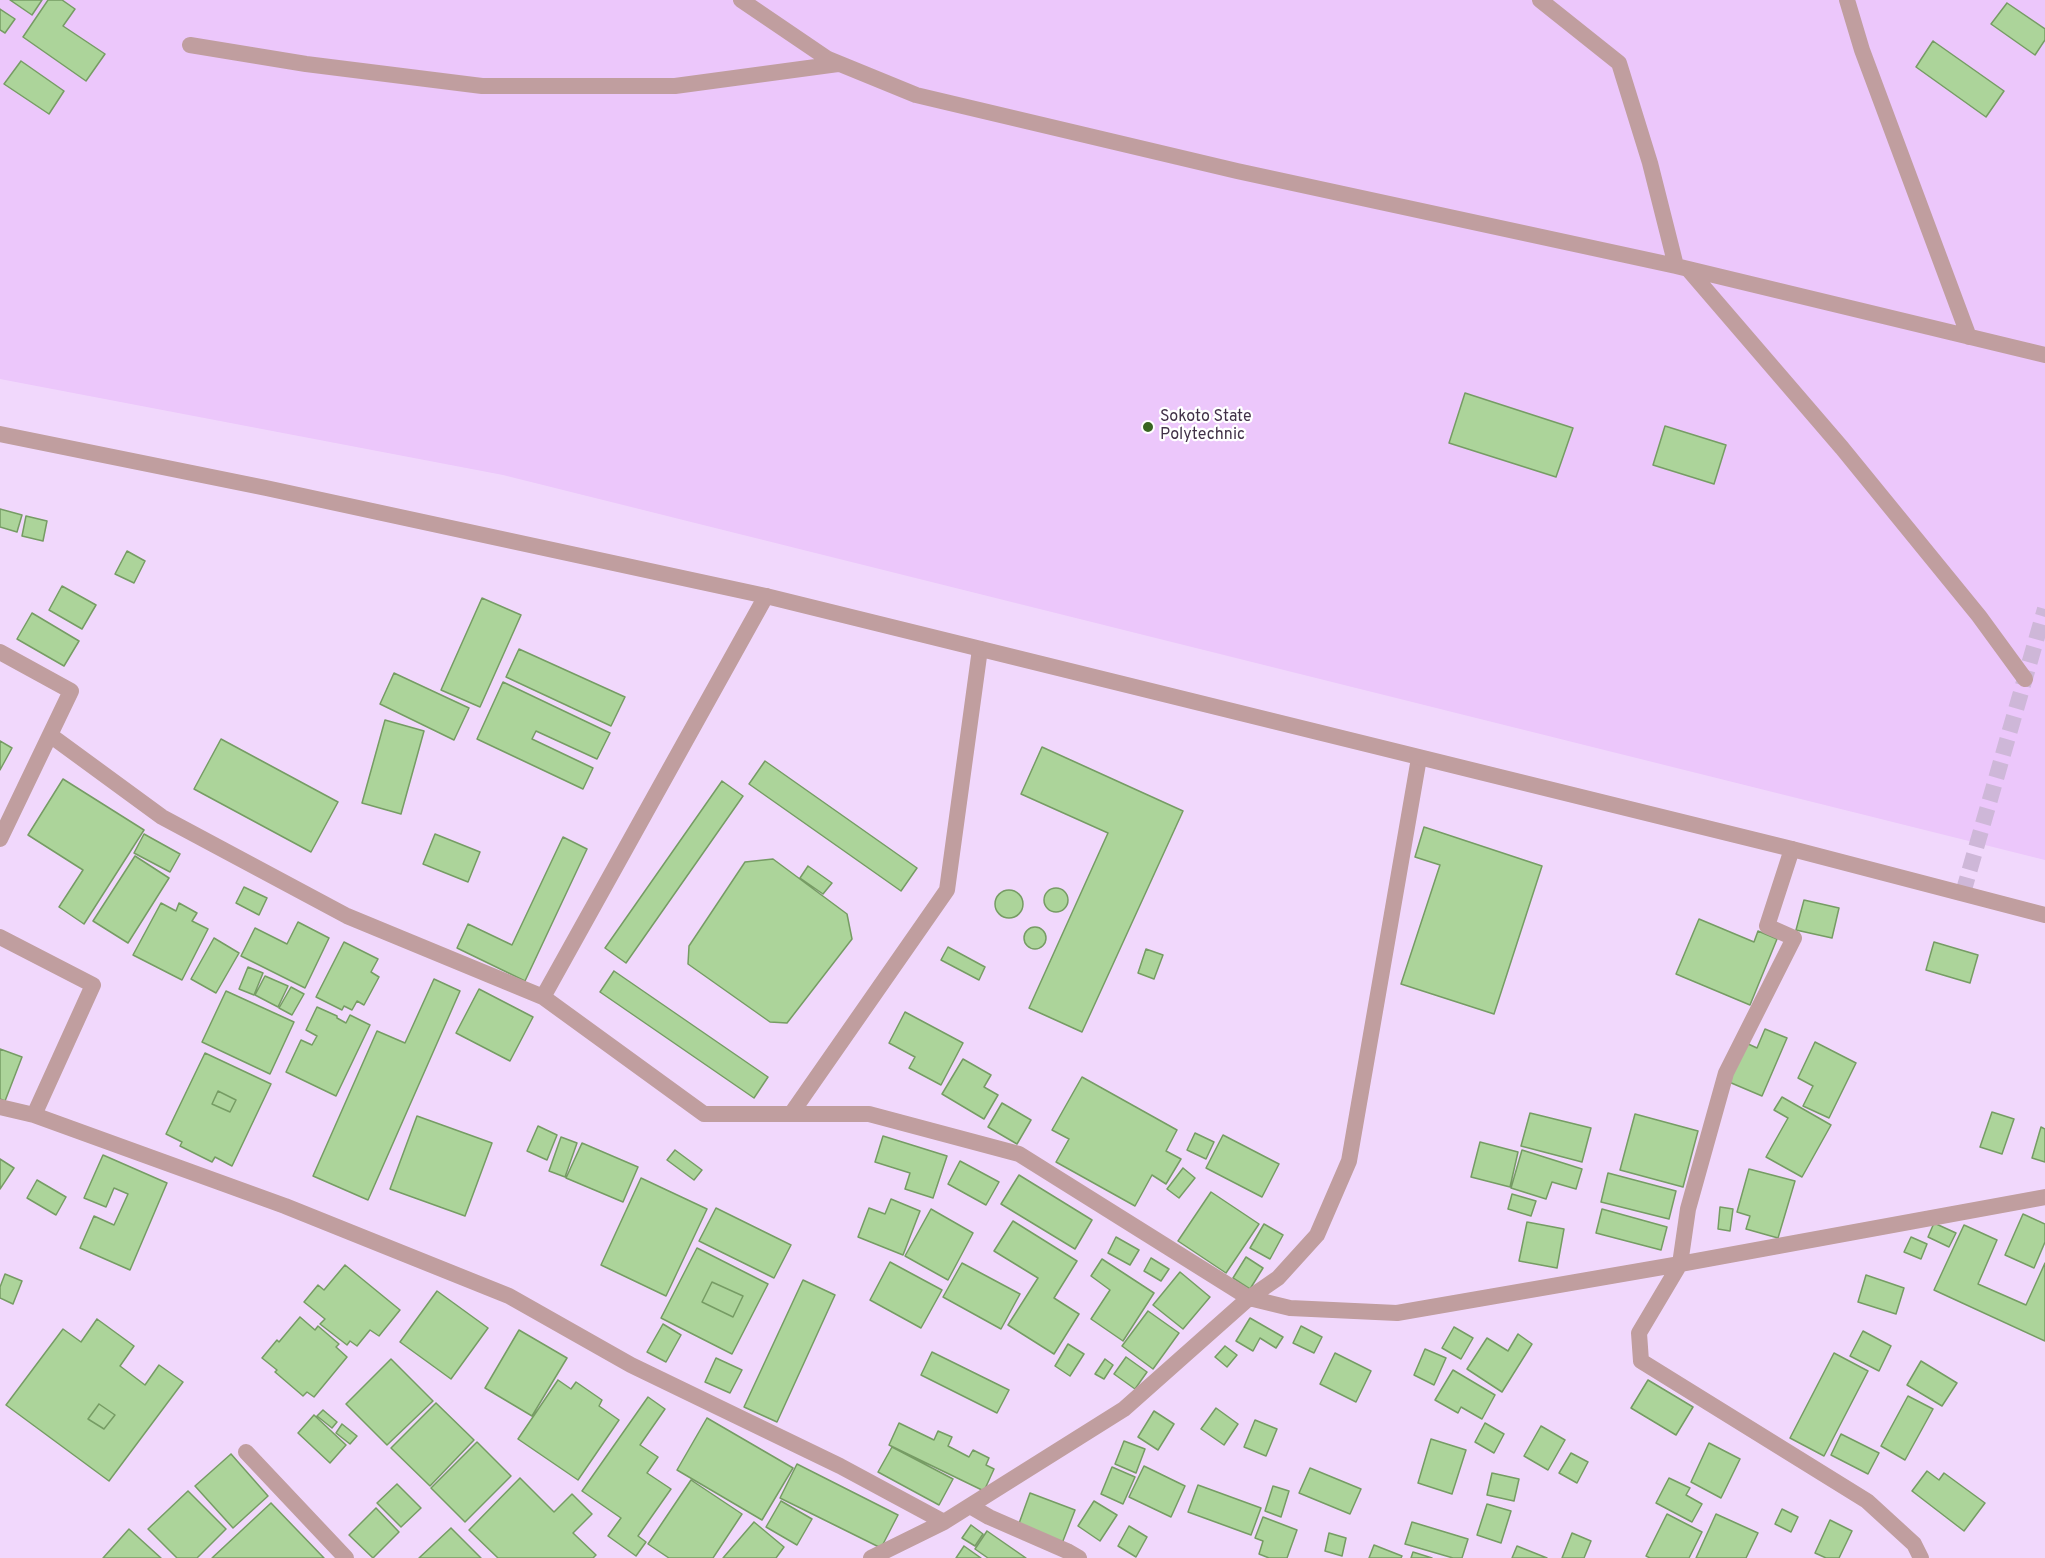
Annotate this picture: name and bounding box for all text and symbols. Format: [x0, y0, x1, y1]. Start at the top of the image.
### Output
place label: Sokoto State Polytechnic [1160, 408, 1252, 446]
marker: Sokoto State Polytechnic [1141, 420, 1155, 434]

